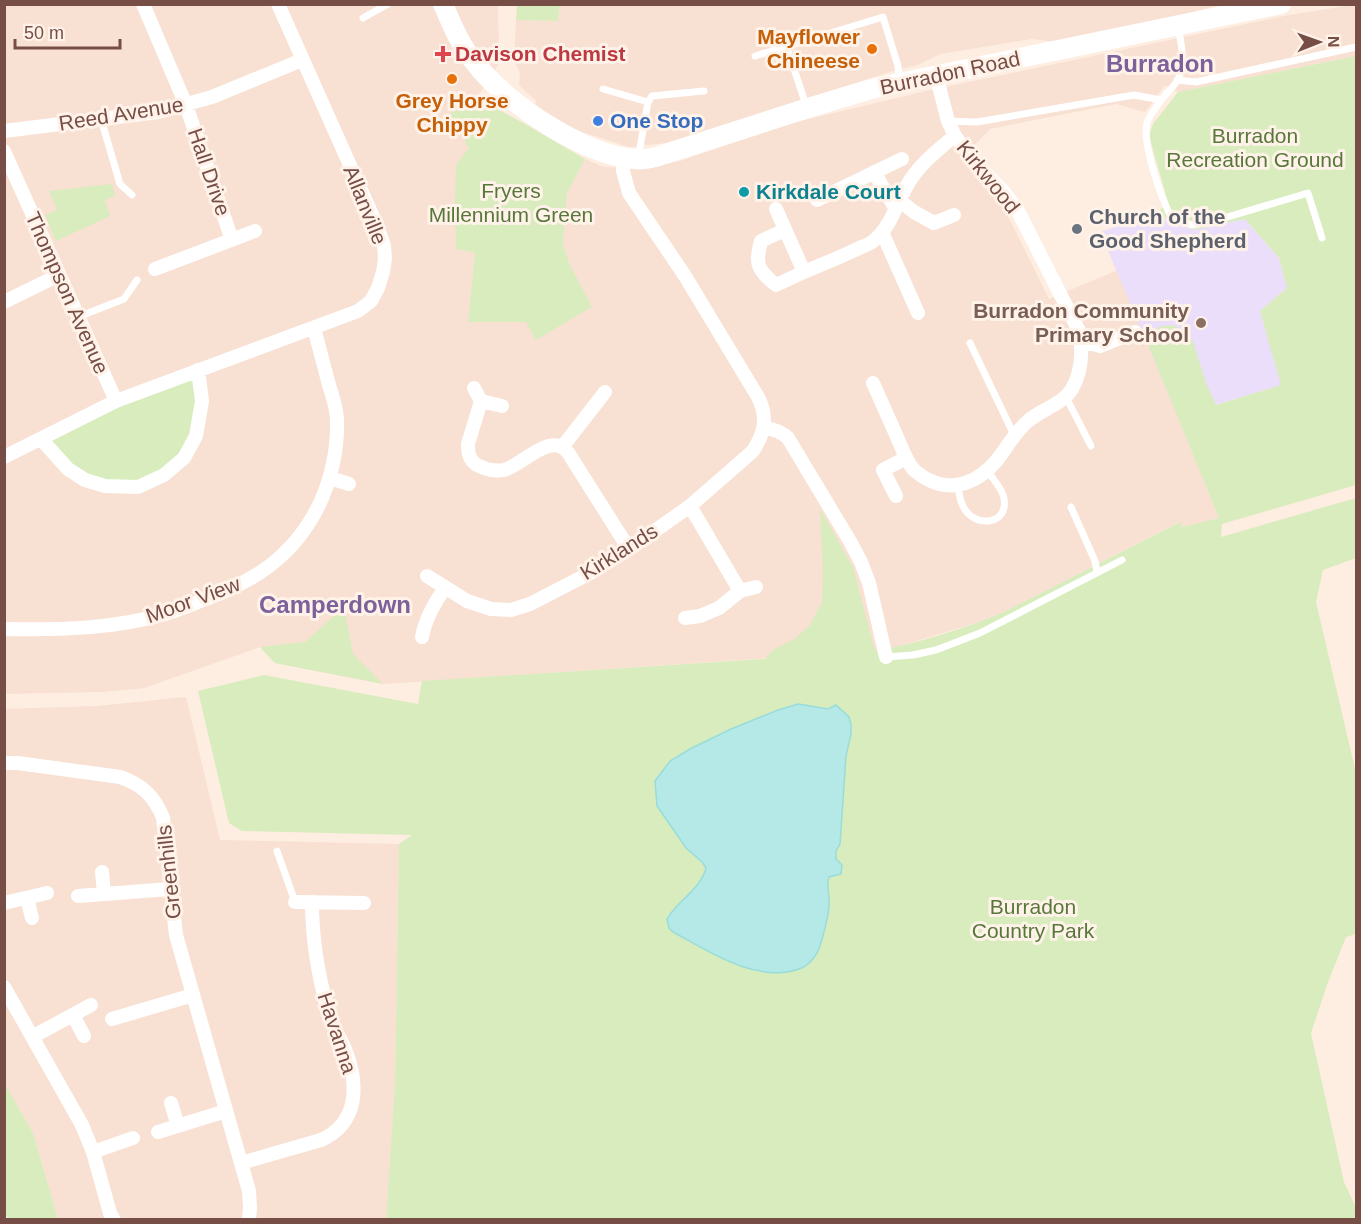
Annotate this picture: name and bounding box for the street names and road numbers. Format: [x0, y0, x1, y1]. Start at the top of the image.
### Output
street label: Burradon Road [878, 46, 1022, 99]
street label: Reed Avenue [57, 92, 185, 135]
street label: Hall Drive [184, 125, 235, 219]
street label: Kirkwood [952, 136, 1025, 217]
street label: Allanville [339, 162, 392, 248]
street label: Thompson Avenue [21, 208, 114, 377]
street label: Kirklands [576, 519, 661, 584]
street label: Moor View [142, 572, 244, 627]
street label: Greenhills [152, 824, 185, 920]
street label: Havanna [314, 989, 361, 1077]

